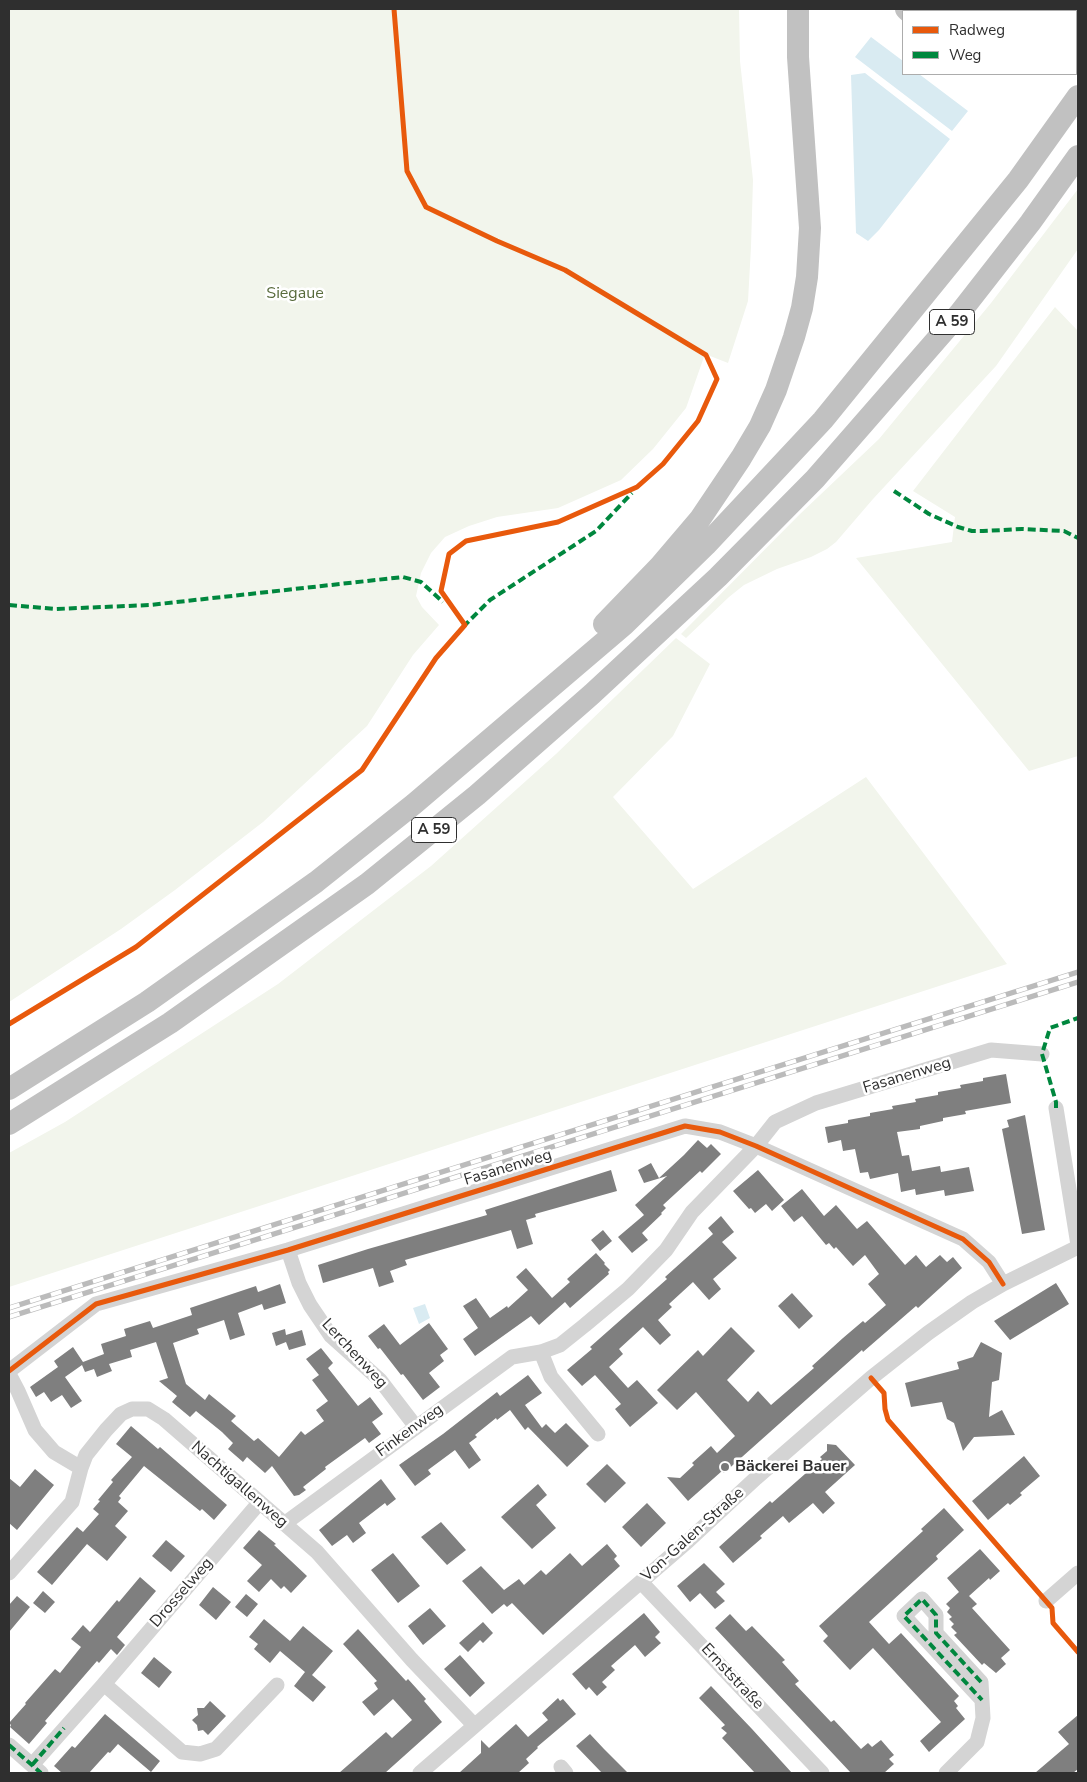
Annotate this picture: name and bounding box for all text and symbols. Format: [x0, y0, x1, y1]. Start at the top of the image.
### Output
legend [902, 10, 1077, 75]
text: Radweg [949, 20, 1005, 40]
text: Weg [949, 45, 981, 65]
park label: Siegaue [266, 284, 324, 304]
road number: A 59 [930, 310, 974, 334]
road number: A 59 [412, 818, 456, 842]
street label: Fasanenweg [861, 1054, 953, 1098]
street label: Fasanenweg [462, 1146, 554, 1190]
street label: Lerchenweg [317, 1315, 391, 1393]
street label: Finkenweg [373, 1400, 447, 1462]
street label: Nachtigallenweg [187, 1438, 291, 1532]
place label: Bäckerei Bauer [735, 1457, 847, 1477]
marker: Bäckerei Bauer [719, 1461, 731, 1473]
street label: Von-Galen-Straße [638, 1484, 748, 1586]
street label: Drosselweg [147, 1554, 217, 1632]
street label: Ernststraße [697, 1640, 767, 1714]

